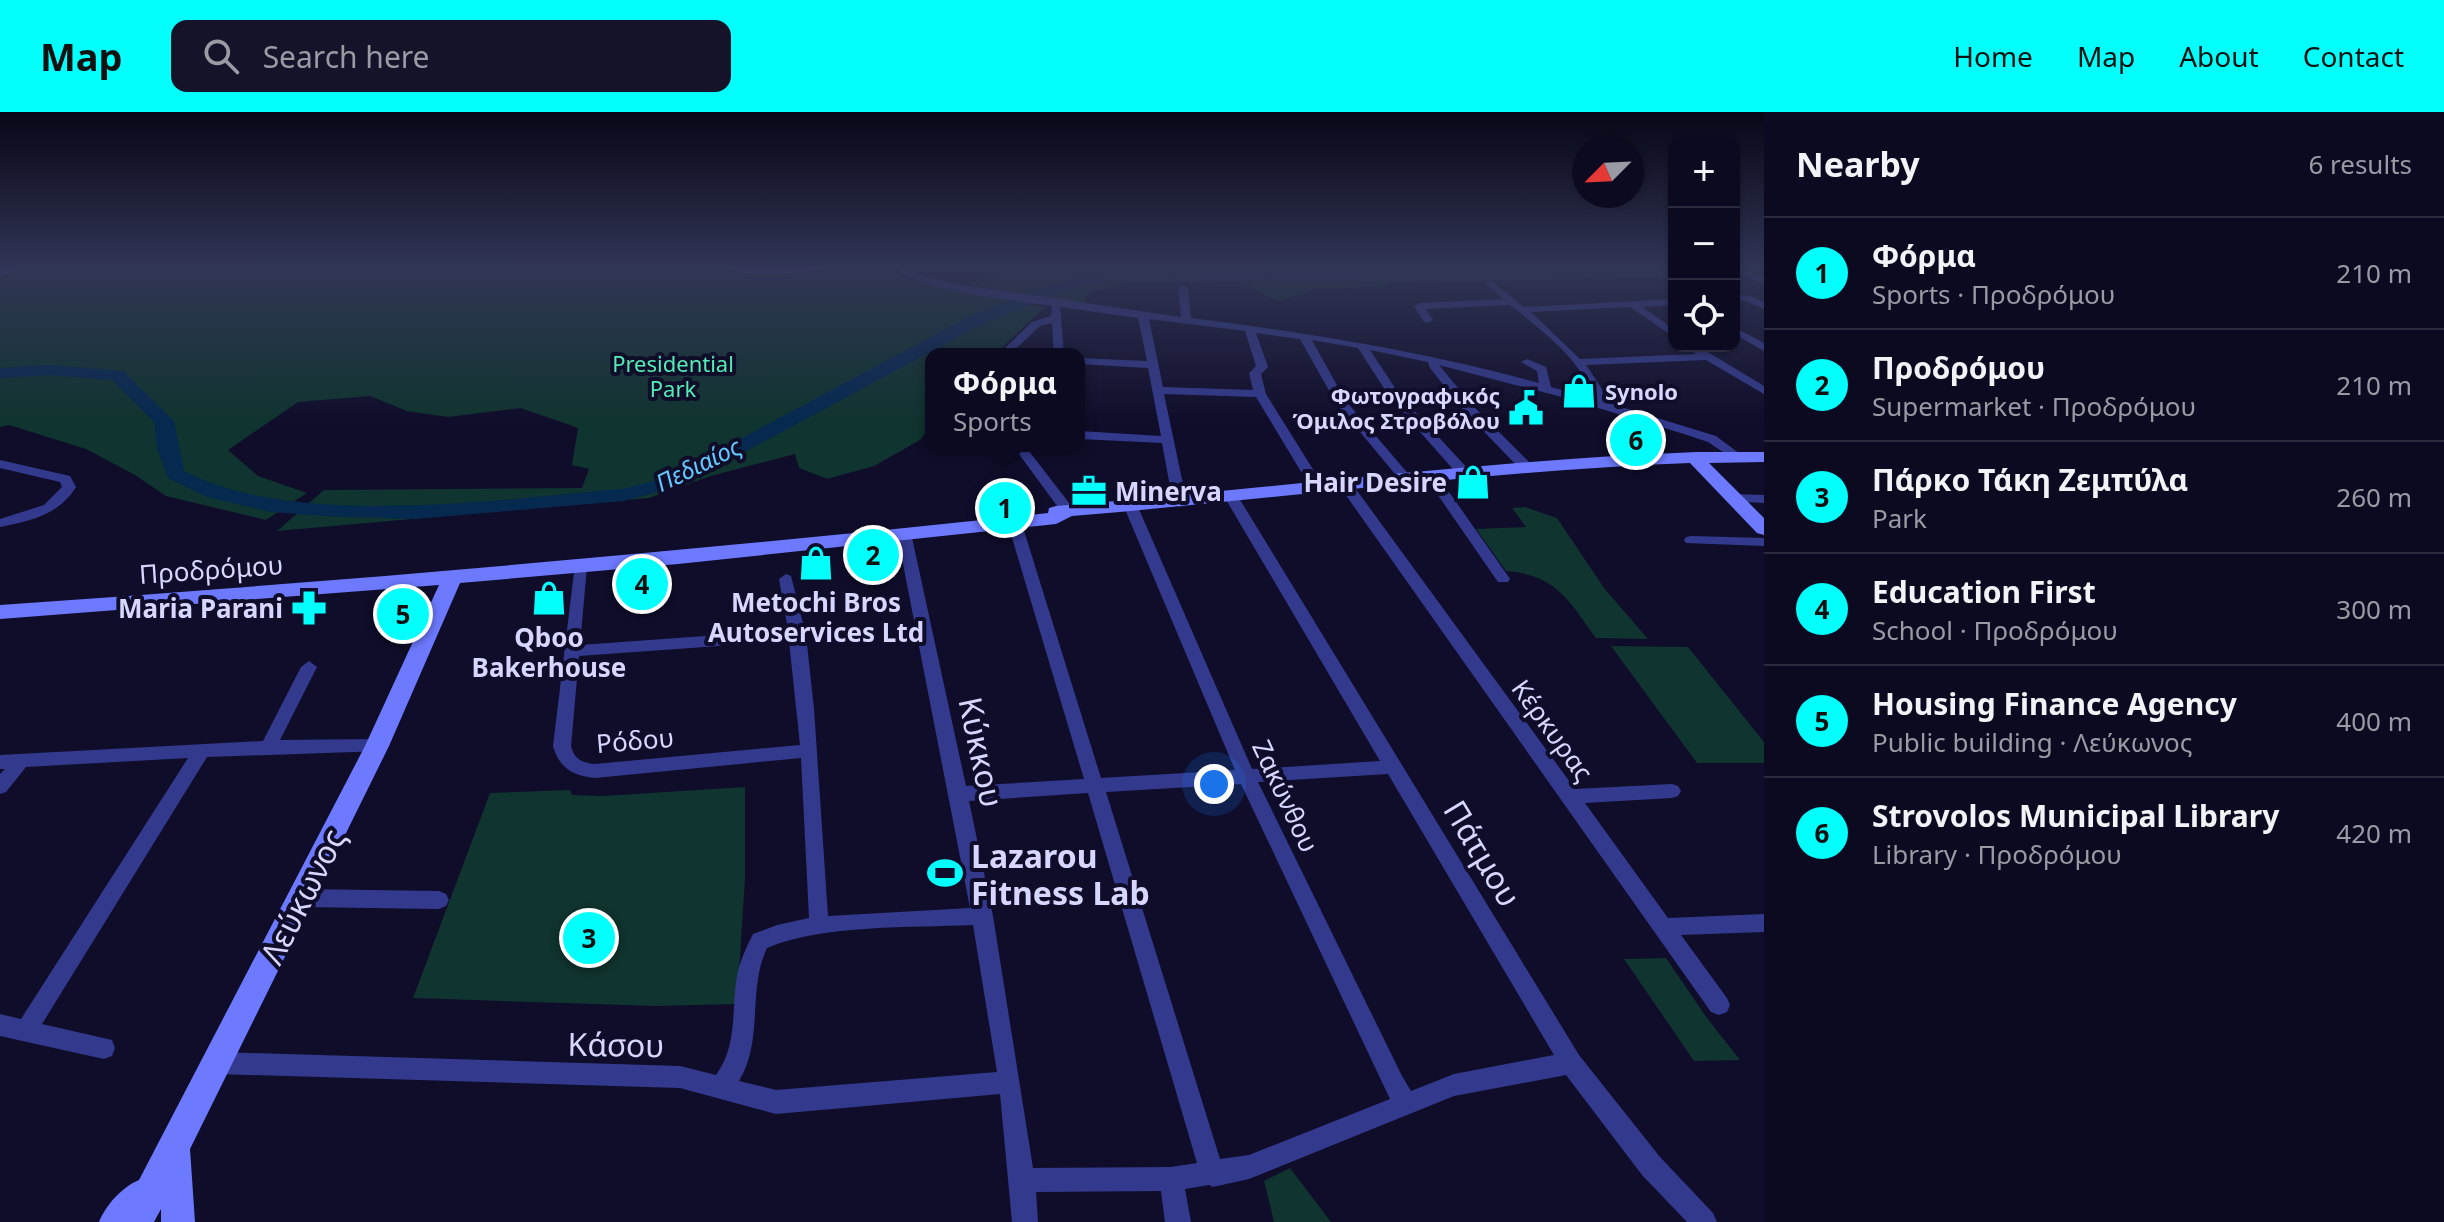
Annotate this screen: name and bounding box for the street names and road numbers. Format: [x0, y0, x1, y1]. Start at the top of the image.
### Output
street label: Προδρόμου [138, 546, 284, 592]
street label: Κέρκυρας [1504, 672, 1602, 788]
street label: Κύκκου [949, 693, 1015, 811]
street label: Ρόδου [595, 719, 675, 761]
street label: Ζακύνθου [1244, 734, 1328, 858]
street label: Πάτμου [1434, 792, 1532, 914]
street label: Λεύκωνος [250, 821, 354, 971]
street label: Κάσου [567, 1022, 665, 1066]

